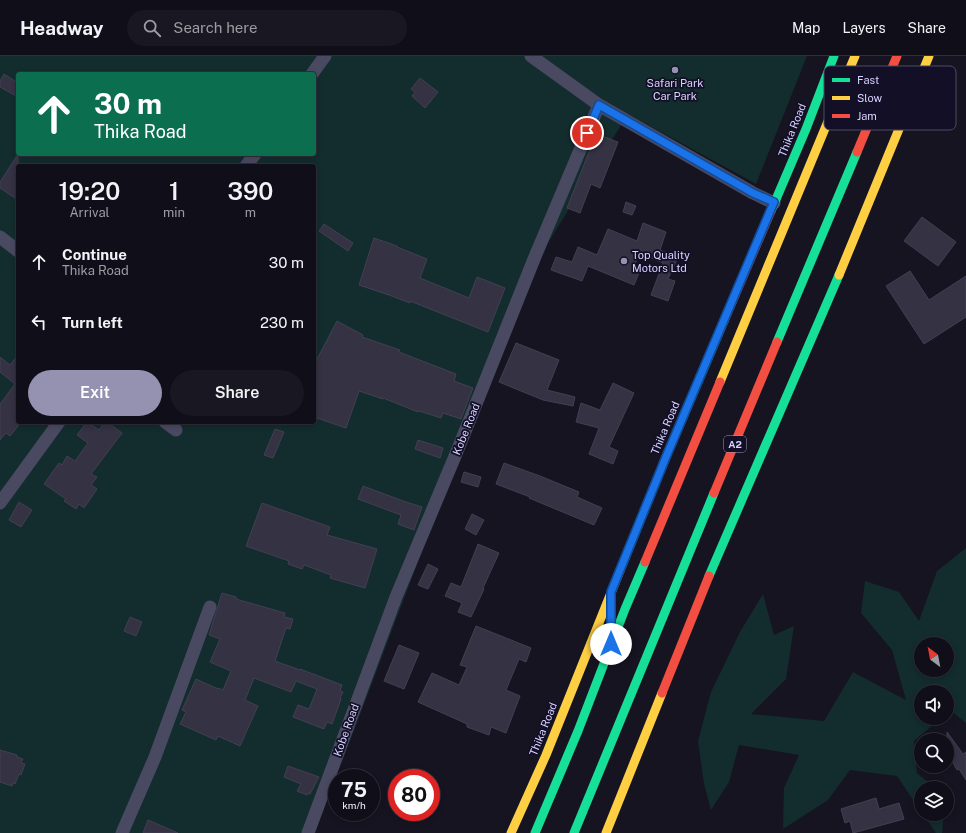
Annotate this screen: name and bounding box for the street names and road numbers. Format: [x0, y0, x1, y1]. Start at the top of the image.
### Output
street label: Thika Road [776, 102, 808, 158]
street label: Thika Road [648, 400, 682, 456]
street label: Kobe Road [450, 401, 482, 457]
road number: A2 [724, 436, 746, 452]
street label: Thika Road [527, 701, 559, 757]
street label: Kobe Road [331, 702, 361, 758]

